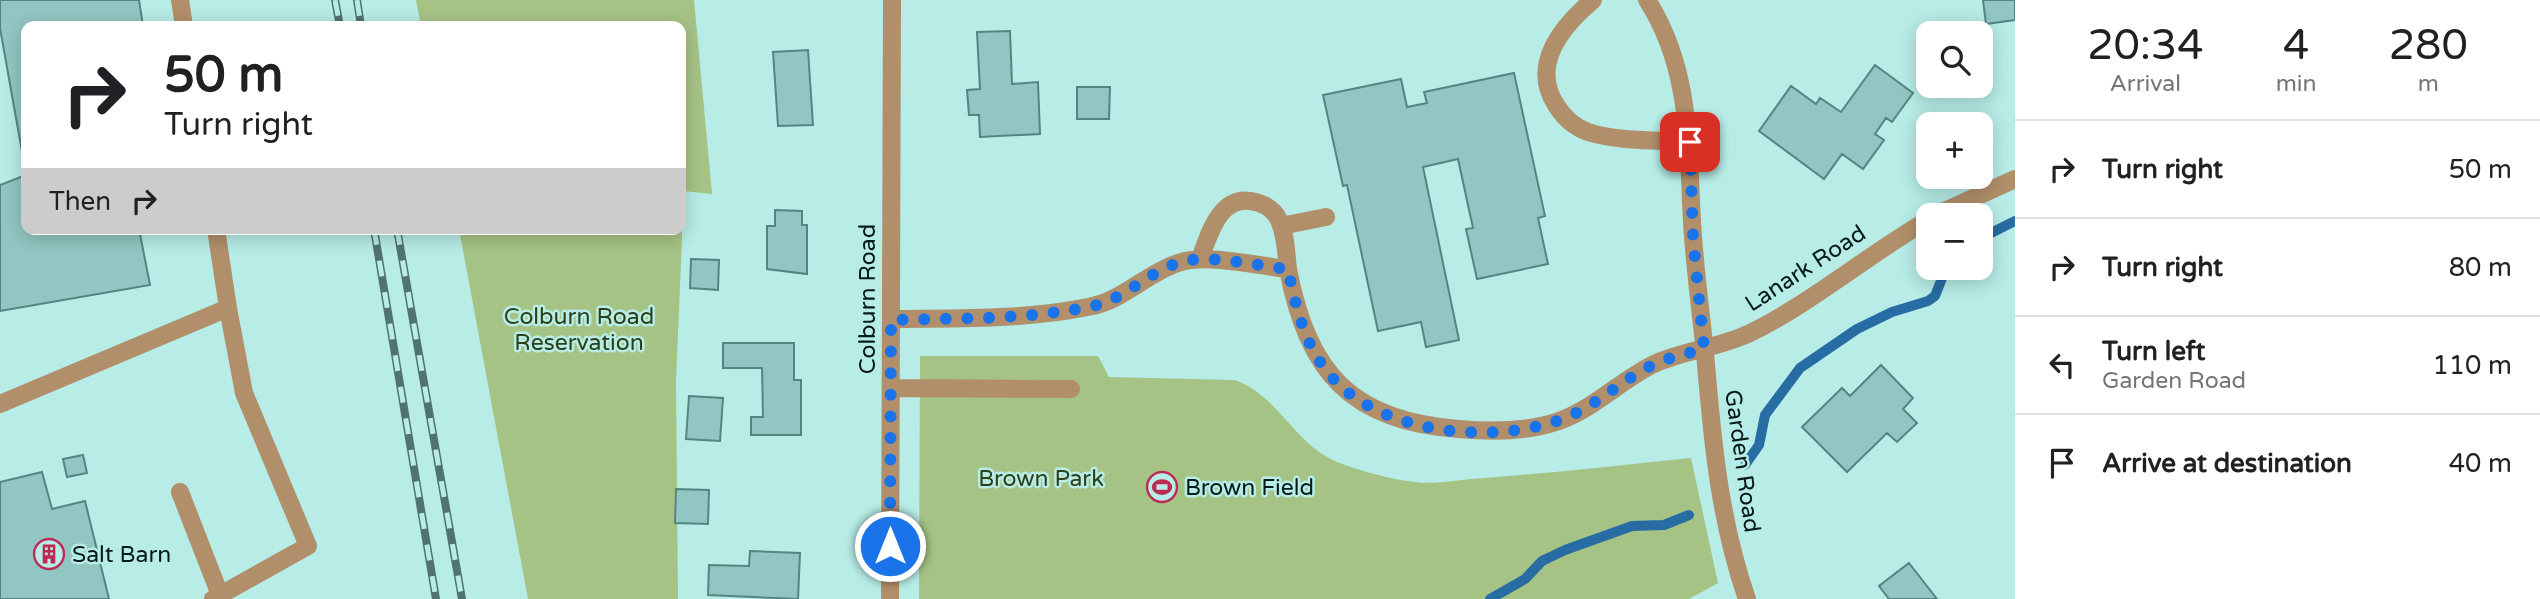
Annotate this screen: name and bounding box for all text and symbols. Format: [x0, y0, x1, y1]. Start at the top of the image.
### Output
text: 20:34 [2087, 20, 2204, 71]
text: 4 [2283, 20, 2309, 71]
text: 280 [2389, 20, 2468, 71]
map controls [1916, 21, 1993, 280]
button: search [1916, 21, 1993, 98]
text: 50 m [164, 46, 283, 105]
icon: right [49, 49, 140, 140]
text: Arrival [2110, 70, 2181, 98]
text: min [2276, 70, 2317, 98]
text: m [2418, 70, 2439, 98]
text: Turn right [164, 106, 313, 144]
pin [1660, 112, 1720, 172]
button: + [1916, 112, 1993, 189]
icon: arrive [1671, 123, 1709, 161]
icon: right [2043, 150, 2081, 188]
text: Turn right [2102, 154, 2223, 185]
text: 50 m [2449, 154, 2512, 185]
icon: right [125, 182, 163, 220]
text: Then [49, 186, 111, 217]
button: − [1916, 203, 1993, 280]
street label: Lanark Road [1740, 219, 1871, 318]
street label: Colburn Road [854, 224, 882, 374]
icon: right [2043, 248, 2081, 286]
text: Turn right [2102, 252, 2223, 283]
text: 80 m [2449, 252, 2512, 283]
park label: Colburn Road Reservation [504, 303, 654, 357]
text: Turn left [2102, 336, 2205, 367]
icon: left [2043, 346, 2081, 384]
text: 110 m [2432, 350, 2512, 381]
text: Garden Road [2102, 367, 2246, 395]
street label: Garden Road [1718, 388, 1766, 534]
icon: arrive [2043, 444, 2081, 482]
text: Arrive at destination [2102, 448, 2352, 479]
text: 40 m [2449, 448, 2512, 479]
park label: Brown Park [978, 465, 1104, 493]
sports icon: Brown Field [1145, 470, 1179, 504]
place label: Brown Field [1185, 474, 1314, 502]
position arrow [853, 509, 927, 583]
building icon: Salt Barn [32, 537, 66, 571]
place label: Salt Barn [72, 541, 171, 569]

